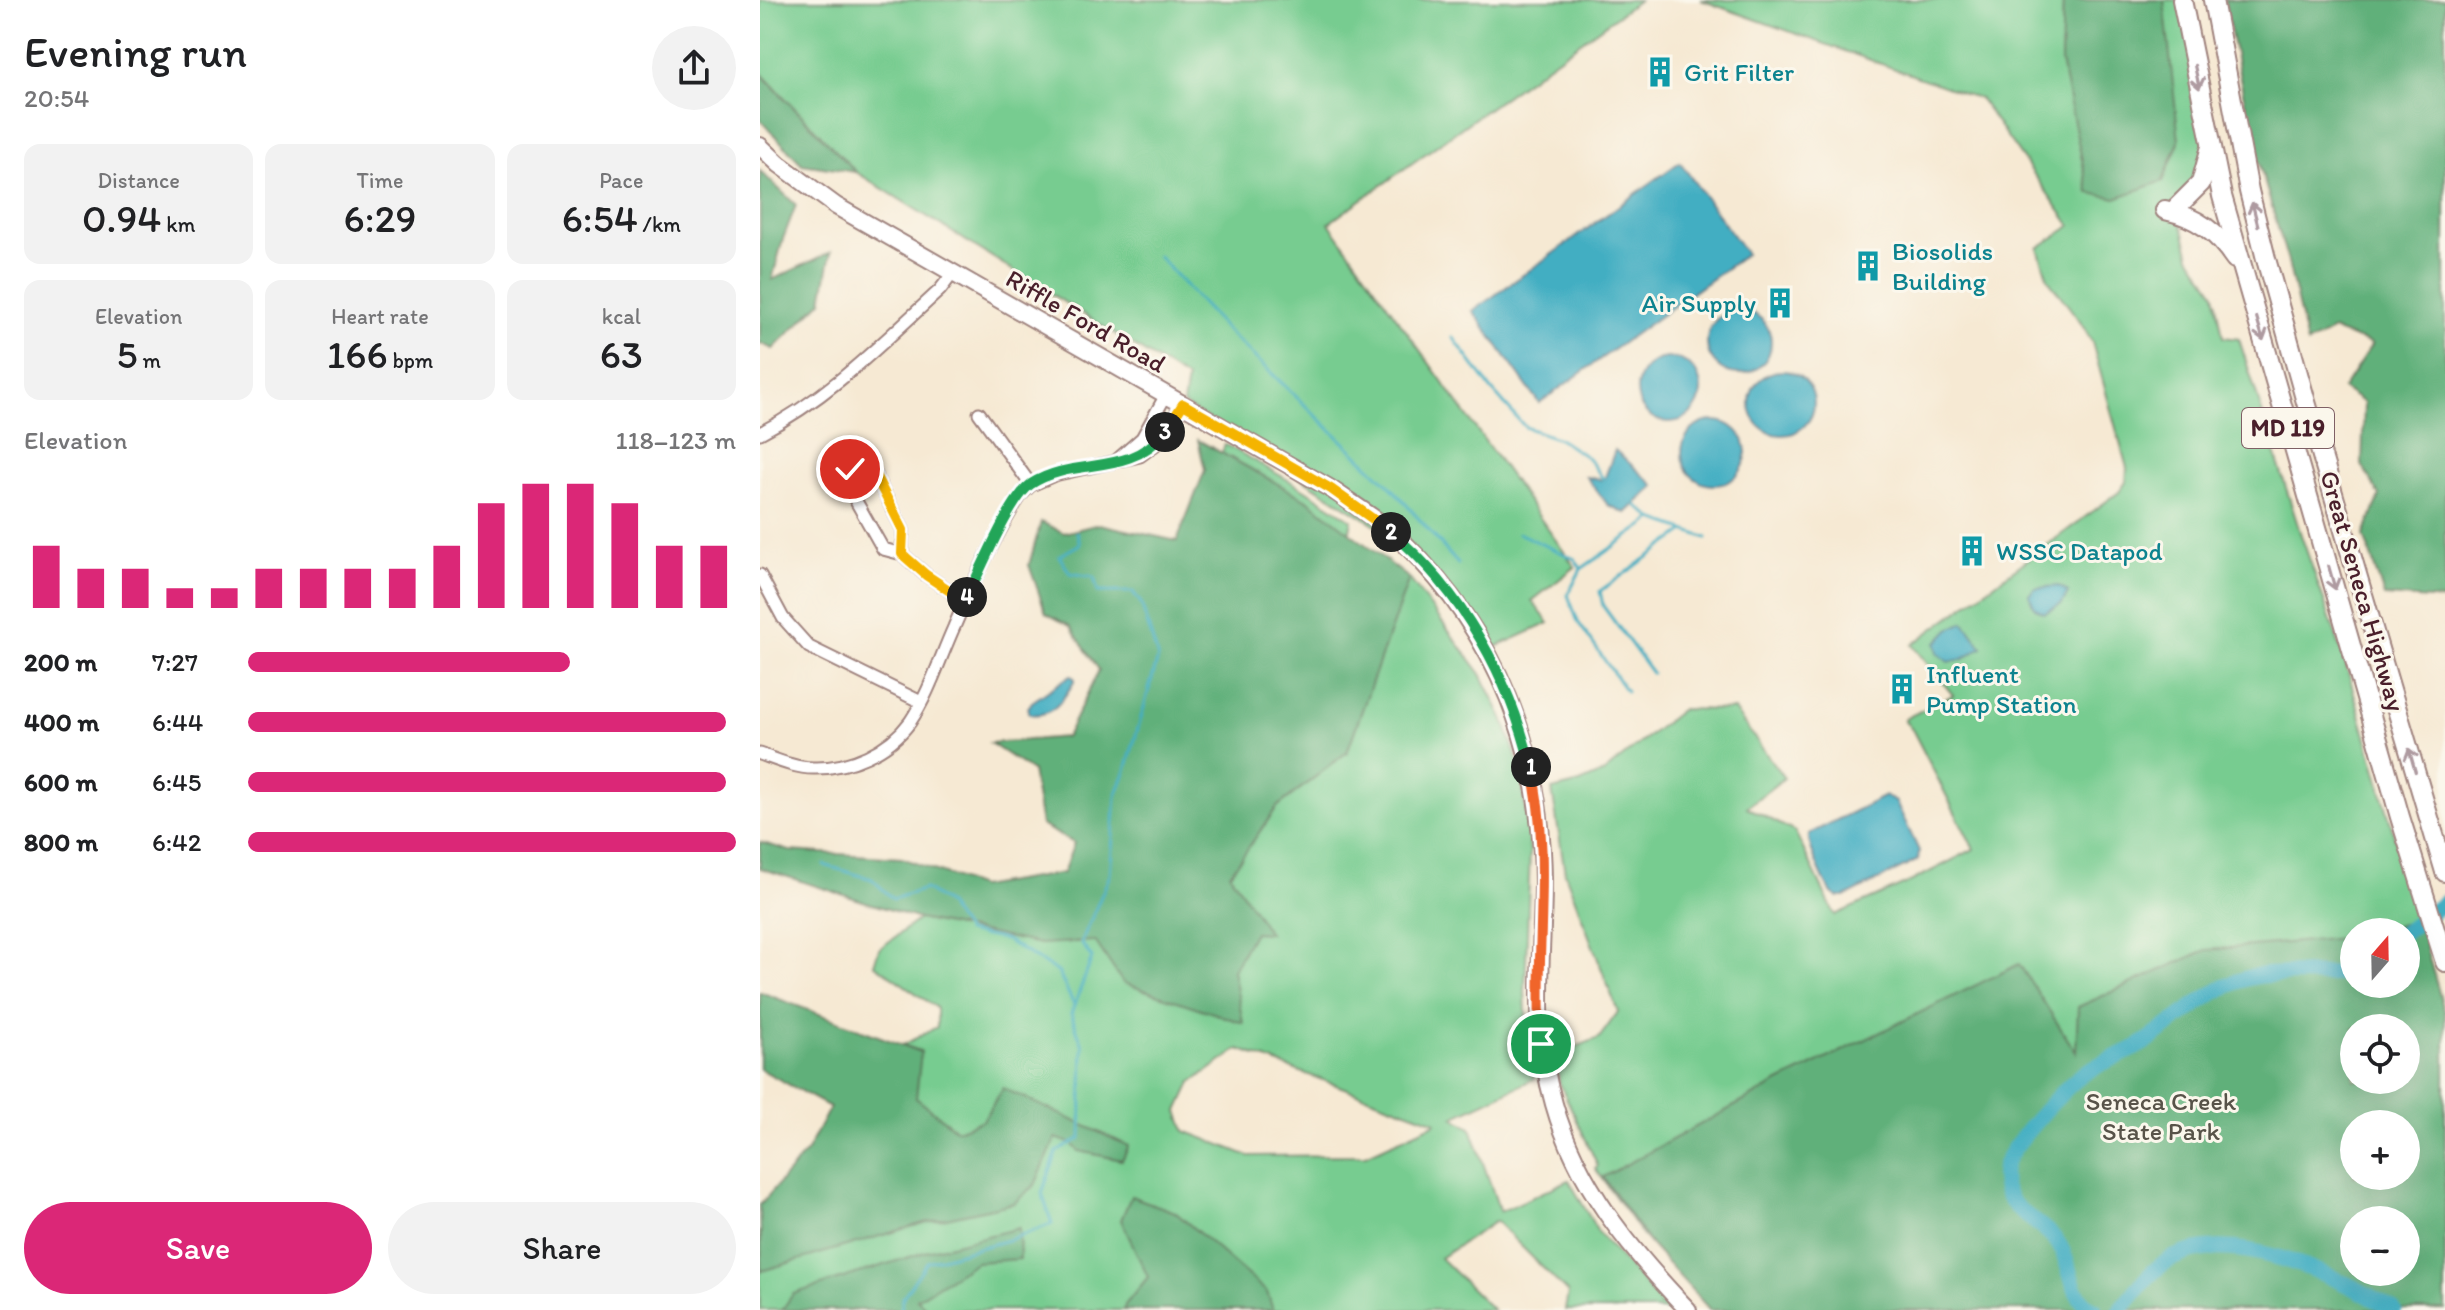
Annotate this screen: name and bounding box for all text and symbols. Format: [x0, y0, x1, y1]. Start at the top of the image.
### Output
text: Evening run [24, 25, 247, 78]
button: share [652, 26, 736, 110]
building icon: Grit Filter [1643, 55, 1677, 89]
place label: Grit Filter [1684, 56, 1794, 88]
one-way arrow [2190, 63, 2205, 89]
text: 20:54 [24, 82, 89, 114]
text: Distance [97, 167, 180, 194]
text: Time [357, 167, 403, 194]
text: Pace [599, 167, 643, 194]
text: 0.94 [82, 194, 161, 242]
text: 6:29 [344, 194, 416, 242]
text: 6:54 [562, 194, 638, 242]
one-way arrow [2246, 202, 2261, 228]
text: km [161, 211, 195, 238]
text: /km [638, 211, 681, 238]
place label: Biosolids Building [1892, 235, 1993, 297]
building icon: Biosolids Building [1851, 249, 1885, 283]
street label: Riffle Ford Road [1000, 262, 1172, 380]
building icon: Air Supply [1763, 286, 1797, 320]
place label: Air Supply [1642, 287, 1756, 319]
text: Elevation [95, 303, 182, 330]
text: Heart rate [331, 303, 429, 330]
text: kcal [602, 303, 641, 330]
one-way arrow [2253, 315, 2268, 341]
text: 5 [116, 330, 137, 378]
text: 166 [327, 330, 388, 378]
text: 63 [600, 330, 643, 378]
text: m [137, 347, 161, 374]
text: bpm [388, 347, 433, 374]
road number: MD 119 [2242, 408, 2334, 448]
pin: 3 [1145, 412, 1185, 452]
text: 3 [1159, 418, 1171, 445]
text: Elevation [24, 424, 127, 456]
text: 118–123 m [615, 424, 736, 456]
pin [816, 435, 884, 503]
icon: check [828, 447, 872, 491]
street label: Great Seneca Highway [2313, 467, 2413, 715]
pin: 2 [1371, 512, 1411, 552]
text: 2 [1385, 518, 1397, 545]
building icon: WSSC Datapod [1955, 534, 1989, 568]
place label: WSSC Datapod [1996, 535, 2163, 567]
one-way arrow [2325, 565, 2340, 591]
pin: 4 [947, 577, 987, 617]
text: 4 [960, 583, 974, 610]
text: 200 m [24, 646, 97, 678]
text: 7:27 [152, 646, 198, 678]
place label: Influent Pump Station [1926, 658, 2077, 720]
building icon: Influent Pump Station [1885, 672, 1919, 706]
text: 400 m [24, 706, 99, 738]
text: 6:44 [152, 706, 203, 738]
pin: 1 [1511, 747, 1551, 787]
one-way arrow [2404, 748, 2418, 773]
text: 1 [1526, 753, 1536, 780]
text: 600 m [24, 766, 98, 798]
text: 6:45 [152, 766, 201, 798]
text: 800 m [24, 826, 98, 858]
text: 6:42 [152, 826, 201, 858]
north arrow [2340, 918, 2420, 998]
map controls [2340, 918, 2420, 1286]
pin [1507, 1010, 1575, 1078]
button: locate [2340, 1014, 2420, 1094]
icon: arrive [1519, 1022, 1563, 1066]
park label: Seneca Creek State Park [2086, 1085, 2237, 1147]
button: + [2340, 1110, 2420, 1190]
button: Save [24, 1202, 372, 1294]
button: Share [388, 1202, 736, 1294]
button: − [2340, 1206, 2420, 1286]

